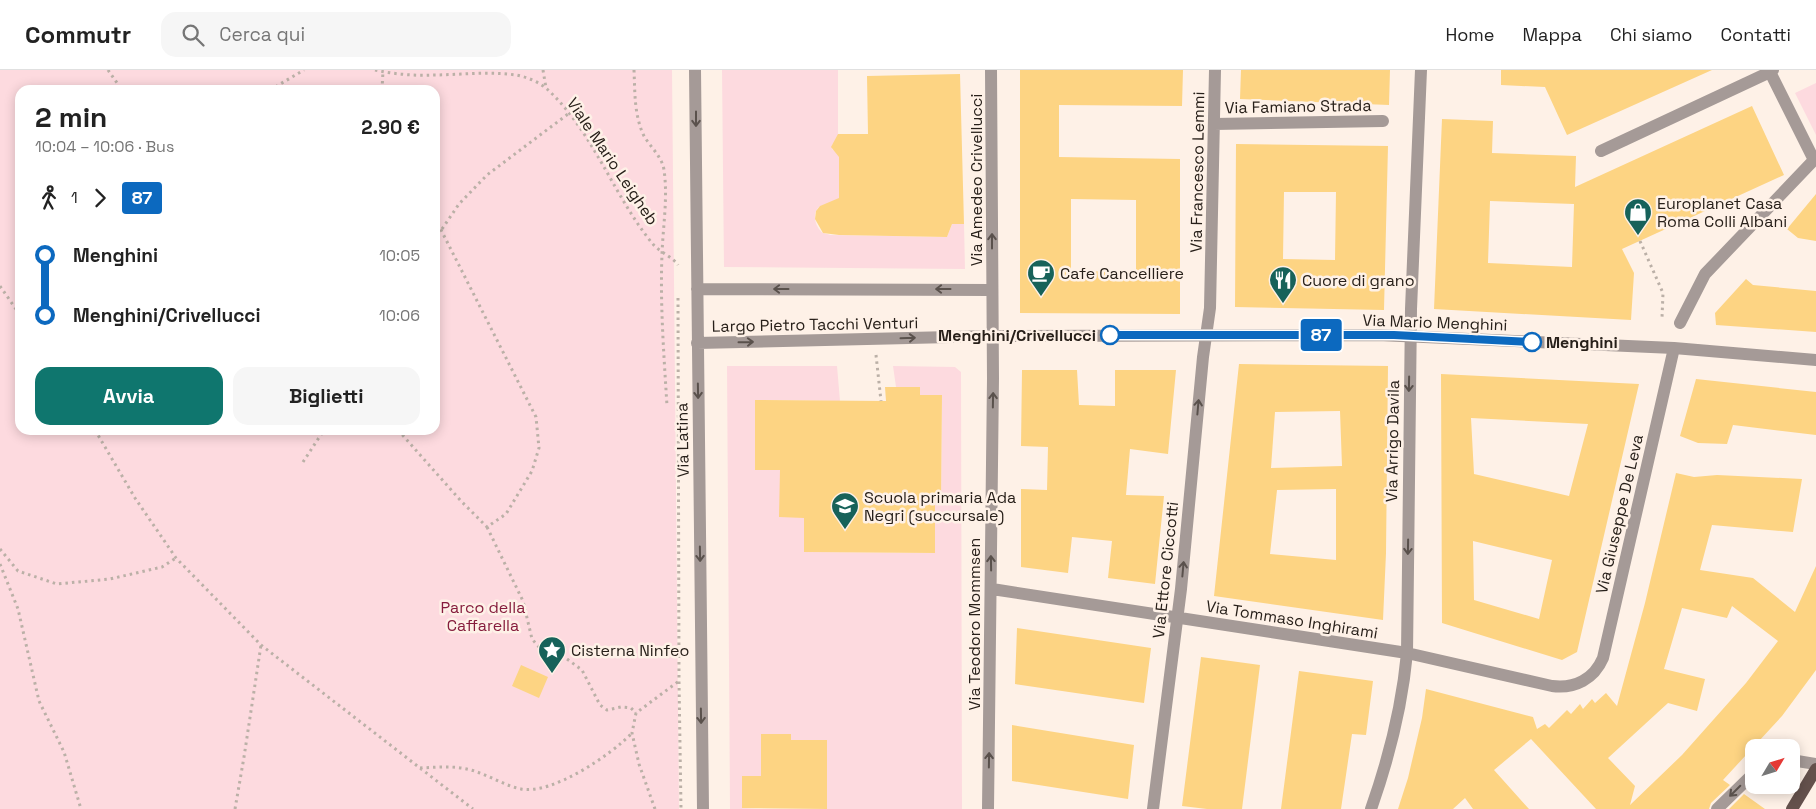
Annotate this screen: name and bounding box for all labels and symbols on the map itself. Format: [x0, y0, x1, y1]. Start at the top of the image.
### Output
street label: Via Francesco Lemmi [1186, 91, 1209, 253]
street label: Viale Mario Leigheb [562, 93, 663, 229]
street label: Via Amedeo Crivellucci [966, 94, 987, 266]
street label: Via Famiano Strada [1224, 95, 1372, 118]
one-way arrow [691, 110, 701, 126]
place label: Europlanet Casa Roma Colli Albani [1657, 193, 1787, 232]
shop icon: Europlanet Casa Roma Colli Albani [1623, 197, 1653, 236]
one-way arrow [987, 233, 997, 250]
cafe icon: Cafe Cancelliere [1026, 258, 1056, 297]
place label: Cafe Cancelliere [1060, 263, 1184, 284]
restaurant icon: Cuore di grano [1268, 265, 1298, 304]
place label: Cuore di grano [1302, 270, 1415, 291]
one-way arrow [773, 284, 790, 294]
one-way arrow [936, 284, 952, 294]
street label: Via Mario Menghini [1362, 309, 1508, 336]
street label: Largo Pietro Tacchi Venturi [712, 312, 918, 337]
line badge: 87 [1298, 319, 1344, 351]
place label: Menghini/Crivellucci [938, 325, 1096, 346]
marker: Menghini/Crivellucci [1100, 325, 1120, 345]
marker: Menghini [1522, 332, 1542, 352]
place label: Menghini [1546, 332, 1618, 353]
one-way arrow [900, 333, 916, 343]
one-way arrow [738, 337, 754, 347]
one-way arrow [1404, 376, 1414, 392]
street label: Via Arrigo Davila [1381, 380, 1404, 502]
one-way arrow [693, 383, 702, 399]
one-way arrow [988, 393, 998, 409]
one-way arrow [1193, 400, 1203, 416]
street label: Via Latina [671, 402, 694, 478]
street label: Via Giuseppe De Leva [1591, 432, 1648, 596]
place label: Scuola primaria Ada Negri (succursale) [864, 487, 1016, 526]
school or university icon: Scuola primaria Ada Negri (succursale) [830, 491, 860, 530]
street label: Via Ettore Ciccotti [1148, 501, 1183, 640]
street label: Via Teodoro Mommsen [964, 538, 985, 710]
one-way arrow [1403, 538, 1413, 555]
one-way arrow [695, 546, 704, 562]
one-way arrow [986, 555, 996, 572]
one-way arrow [1178, 561, 1188, 577]
street label: Via Tommaso Inghirami [1204, 596, 1379, 643]
park label: Parco della Caffarella [441, 597, 525, 636]
place icon: Cisterna Ninfeo [537, 635, 567, 674]
place label: Cisterna Ninfeo [571, 640, 689, 661]
one-way arrow [697, 708, 706, 724]
north arrow [1745, 739, 1800, 794]
one-way arrow [984, 753, 994, 769]
one-way arrow [1729, 784, 1741, 797]

